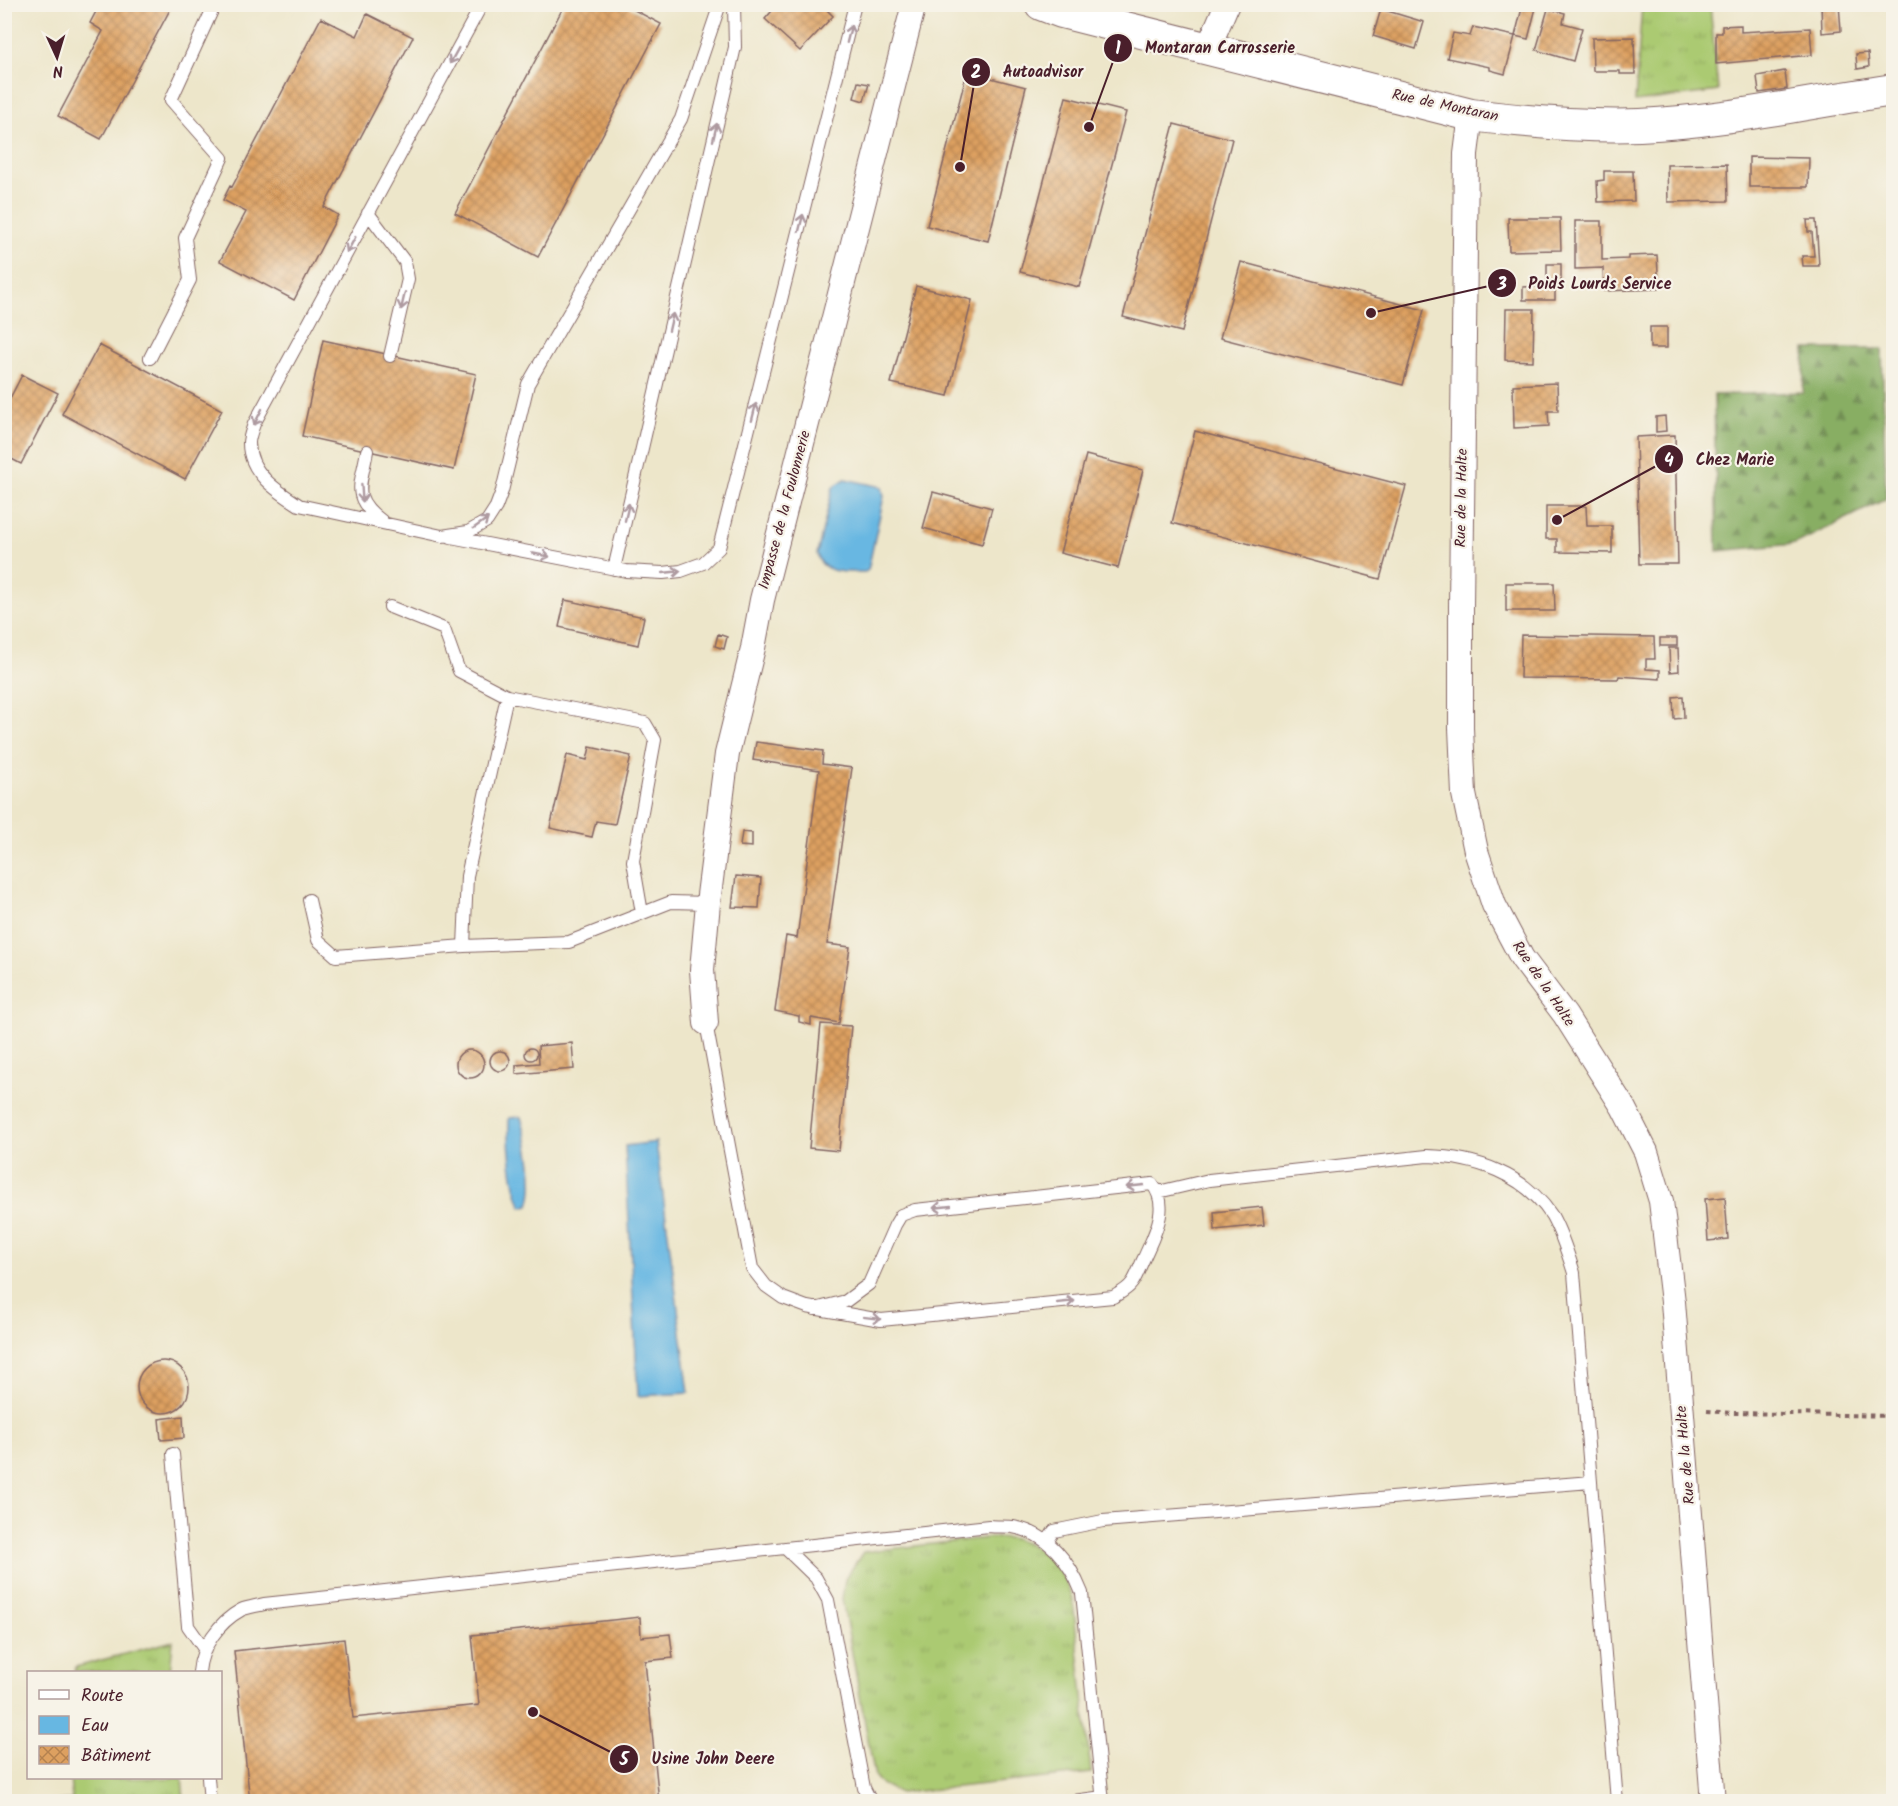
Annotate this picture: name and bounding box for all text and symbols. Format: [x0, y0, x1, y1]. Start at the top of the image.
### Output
one-way arrow [843, 24, 855, 43]
north arrow [27, 27, 87, 87]
callout: Montaran Carrosserie [1103, 31, 1307, 65]
text: 1 [1115, 35, 1121, 64]
text: Montaran Carrosserie [1145, 36, 1295, 61]
one-way arrow [448, 47, 460, 64]
callout: Autoadvisor [961, 55, 1095, 89]
text: N [52, 58, 64, 83]
text: 2 [971, 59, 981, 88]
text: Autoadvisor [1003, 60, 1085, 85]
street label: Rue de Montaran [1389, 83, 1501, 129]
one-way arrow [710, 122, 721, 142]
one-way arrow [796, 214, 807, 233]
one-way arrow [345, 236, 356, 254]
callout: Poids Lourds Service [1487, 266, 1684, 300]
text: 3 [1496, 271, 1507, 300]
text: Poids Lourds Service [1528, 272, 1672, 297]
one-way arrow [396, 291, 408, 310]
one-way arrow [666, 312, 677, 332]
one-way arrow [748, 403, 760, 422]
one-way arrow [252, 408, 264, 425]
street label: Impasse de la Foulonnerie [752, 428, 818, 592]
callout: Chez Marie [1654, 442, 1786, 476]
text: 4 [1664, 447, 1674, 476]
street label: Rue de la Halte [1449, 448, 1475, 548]
text: Chez Marie [1696, 448, 1774, 473]
one-way arrow [357, 482, 368, 502]
one-way arrow [622, 502, 633, 522]
one-way arrow [473, 517, 489, 529]
one-way arrow [531, 550, 550, 561]
one-way arrow [662, 566, 681, 577]
street label: Rue de la Halte [1505, 936, 1581, 1032]
one-way arrow [1126, 1181, 1146, 1192]
one-way arrow [932, 1202, 952, 1213]
one-way arrow [1056, 1296, 1076, 1307]
one-way arrow [862, 1313, 882, 1324]
street label: Rue de la Halte [1670, 1404, 1702, 1505]
legend [27, 1671, 222, 1779]
text: Route [81, 1682, 123, 1711]
text: Eau [81, 1712, 109, 1741]
text: Bâtiment [81, 1742, 152, 1771]
callout: Usine John Deere [609, 1742, 786, 1776]
text: 5 [618, 1746, 630, 1775]
text: Usine John Deere [652, 1747, 775, 1772]

